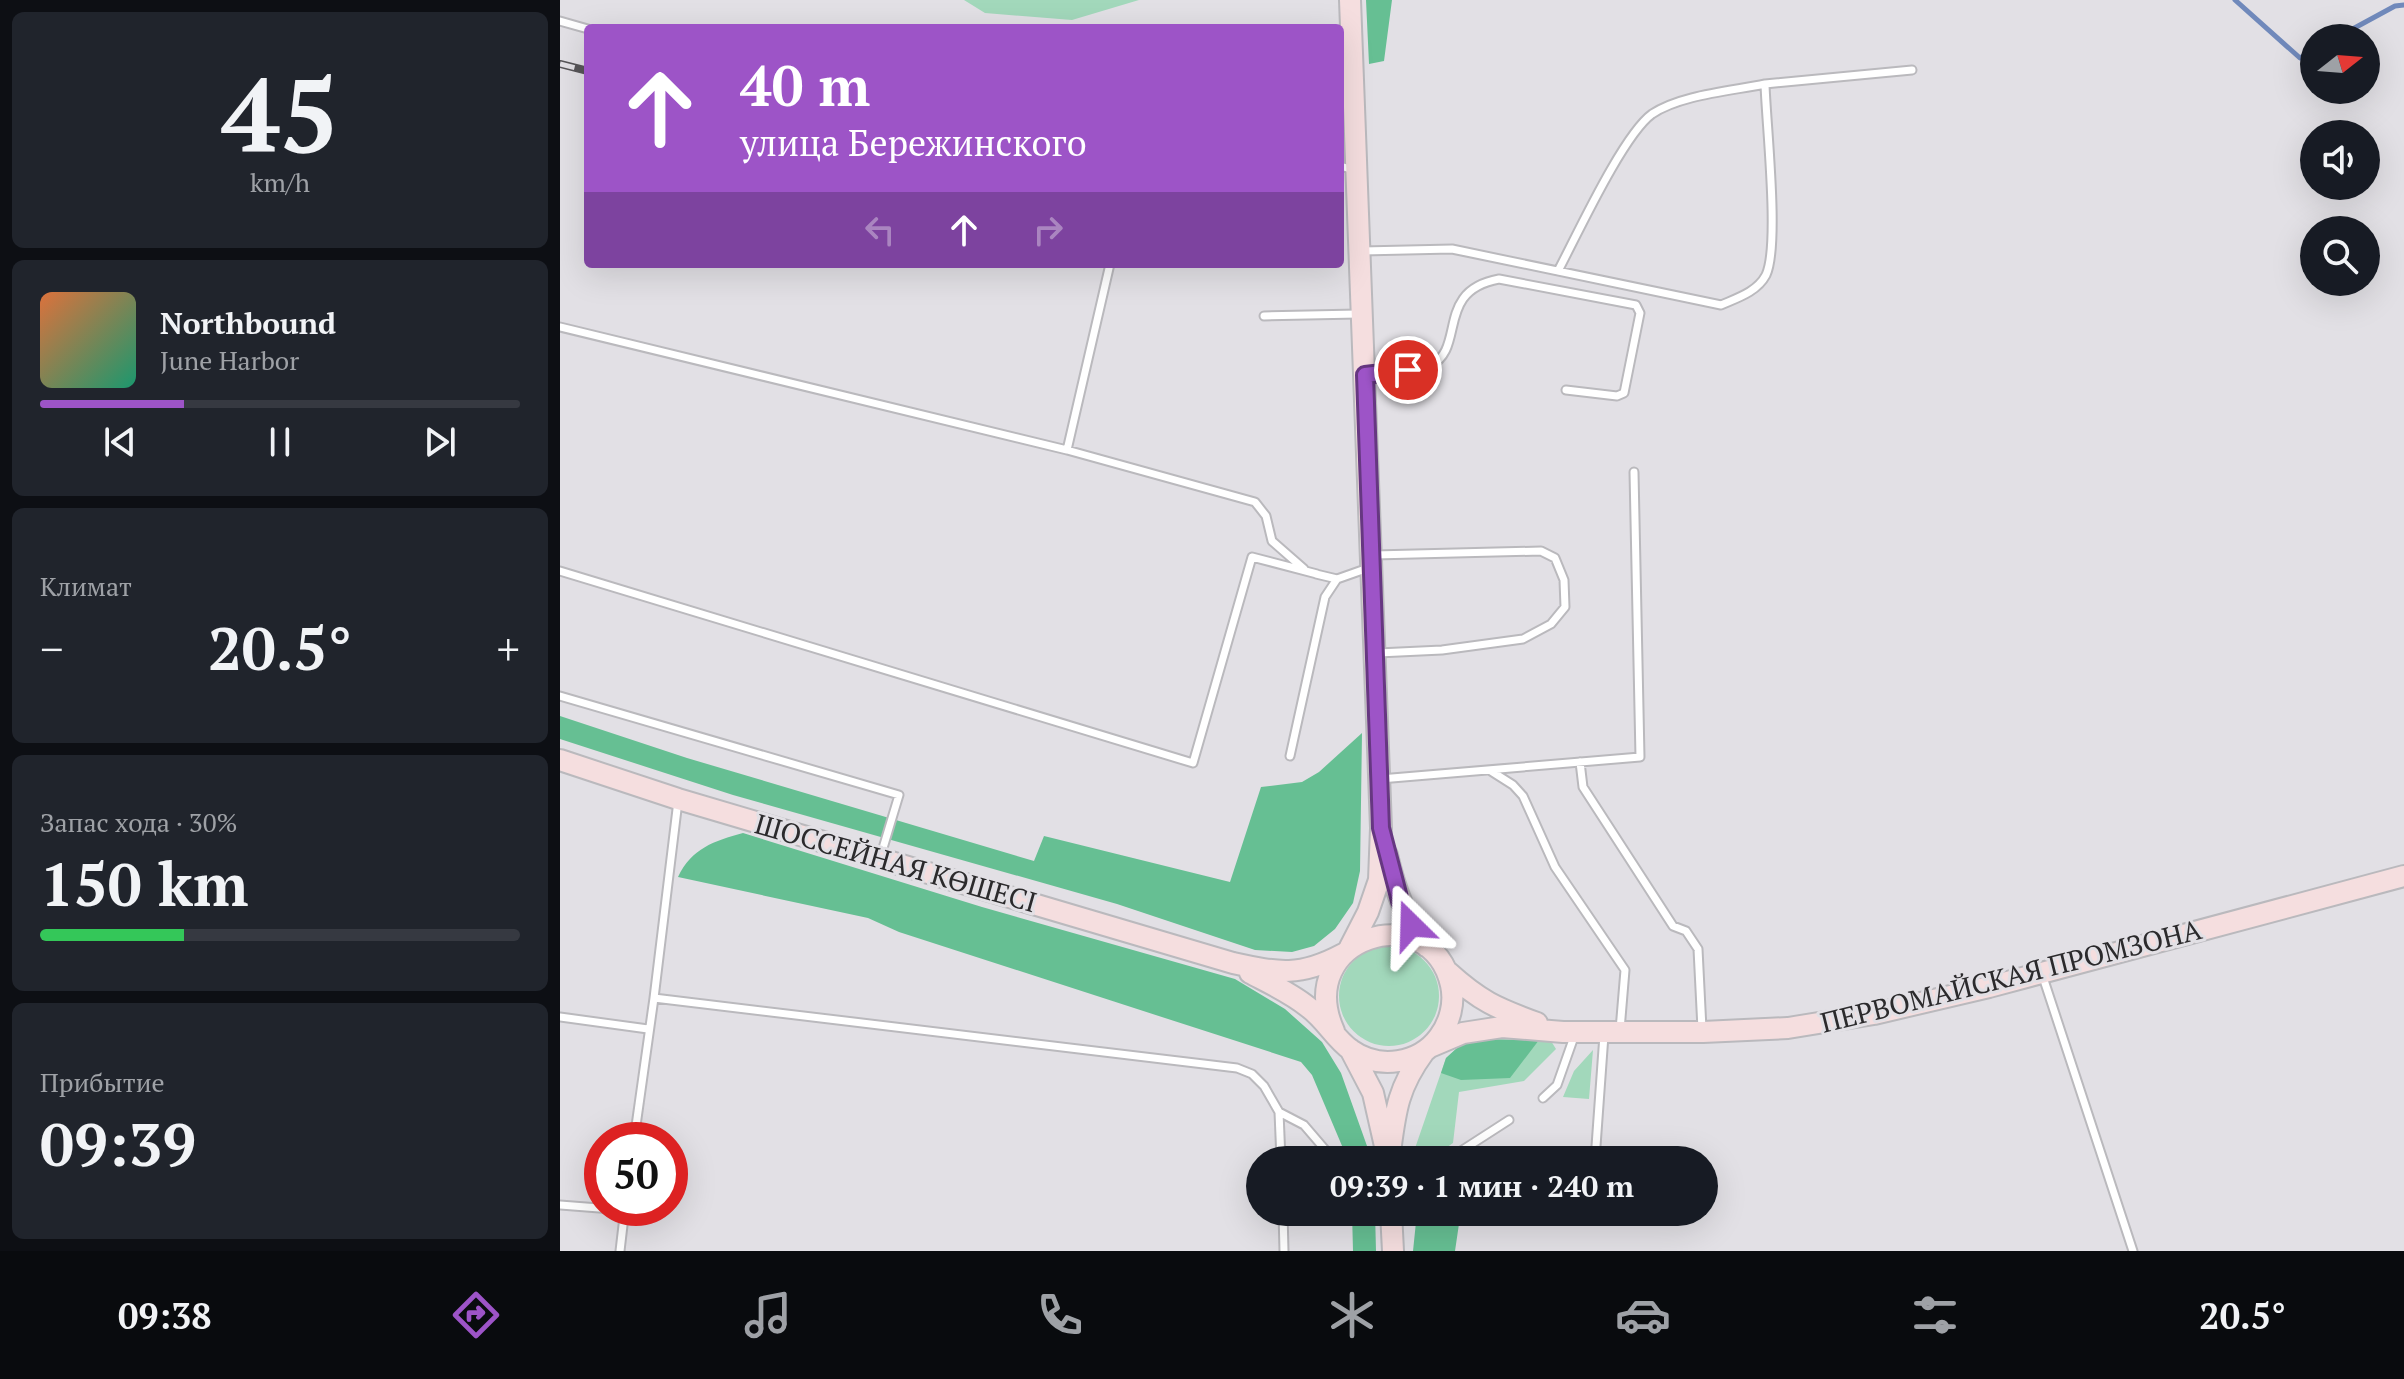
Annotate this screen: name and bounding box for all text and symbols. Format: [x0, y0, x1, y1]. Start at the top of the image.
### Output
north arrow [2300, 24, 2380, 104]
map controls [2300, 24, 2380, 296]
text: 45 [221, 44, 339, 182]
text: 40 m [740, 48, 870, 122]
icon: ahead [608, 56, 712, 160]
text: улица Бережинского [740, 119, 1087, 166]
button: sound [2300, 120, 2380, 200]
text: km/h [250, 165, 310, 199]
icon: left [858, 208, 902, 252]
icon: ahead [942, 208, 986, 252]
icon: right [1026, 208, 1070, 252]
button: search [2300, 216, 2380, 296]
text: Northbound [160, 303, 336, 343]
pin [1374, 336, 1442, 404]
text: June Harbor [160, 343, 299, 377]
icon: arrive [1386, 348, 1430, 392]
icon: previous [98, 420, 142, 464]
icon: pause [258, 420, 302, 464]
icon: next [418, 420, 462, 464]
text: Климат [40, 569, 132, 603]
text: 20.5° [208, 608, 352, 687]
text: − [40, 619, 63, 678]
text: + [497, 619, 520, 678]
text: Запас хода · 30% [40, 805, 238, 839]
street label: ШОССЕЙНАЯ КӨШЕСІ [751, 805, 1041, 920]
text: 150 km [40, 844, 248, 923]
position arrow [1369, 883, 1453, 967]
street label: ПЕРВОМАЙСКАЯ ПРОМЗОНА [1816, 910, 2206, 1041]
text: Прибытие [40, 1065, 165, 1099]
text: 09:39 [40, 1104, 196, 1183]
speed limit sign: 50 [584, 1122, 688, 1226]
text: 09:39 · 1 мин · 240 m [1330, 1166, 1634, 1206]
icon: directions [448, 1287, 504, 1343]
icon: music [740, 1287, 796, 1343]
icon: phone [1032, 1287, 1088, 1343]
icon: climate [1324, 1287, 1380, 1343]
icon: car [1615, 1287, 1671, 1343]
icon: filters [1907, 1287, 1963, 1343]
text: 09:38 [118, 1292, 212, 1339]
text: 20.5° [2199, 1292, 2286, 1339]

